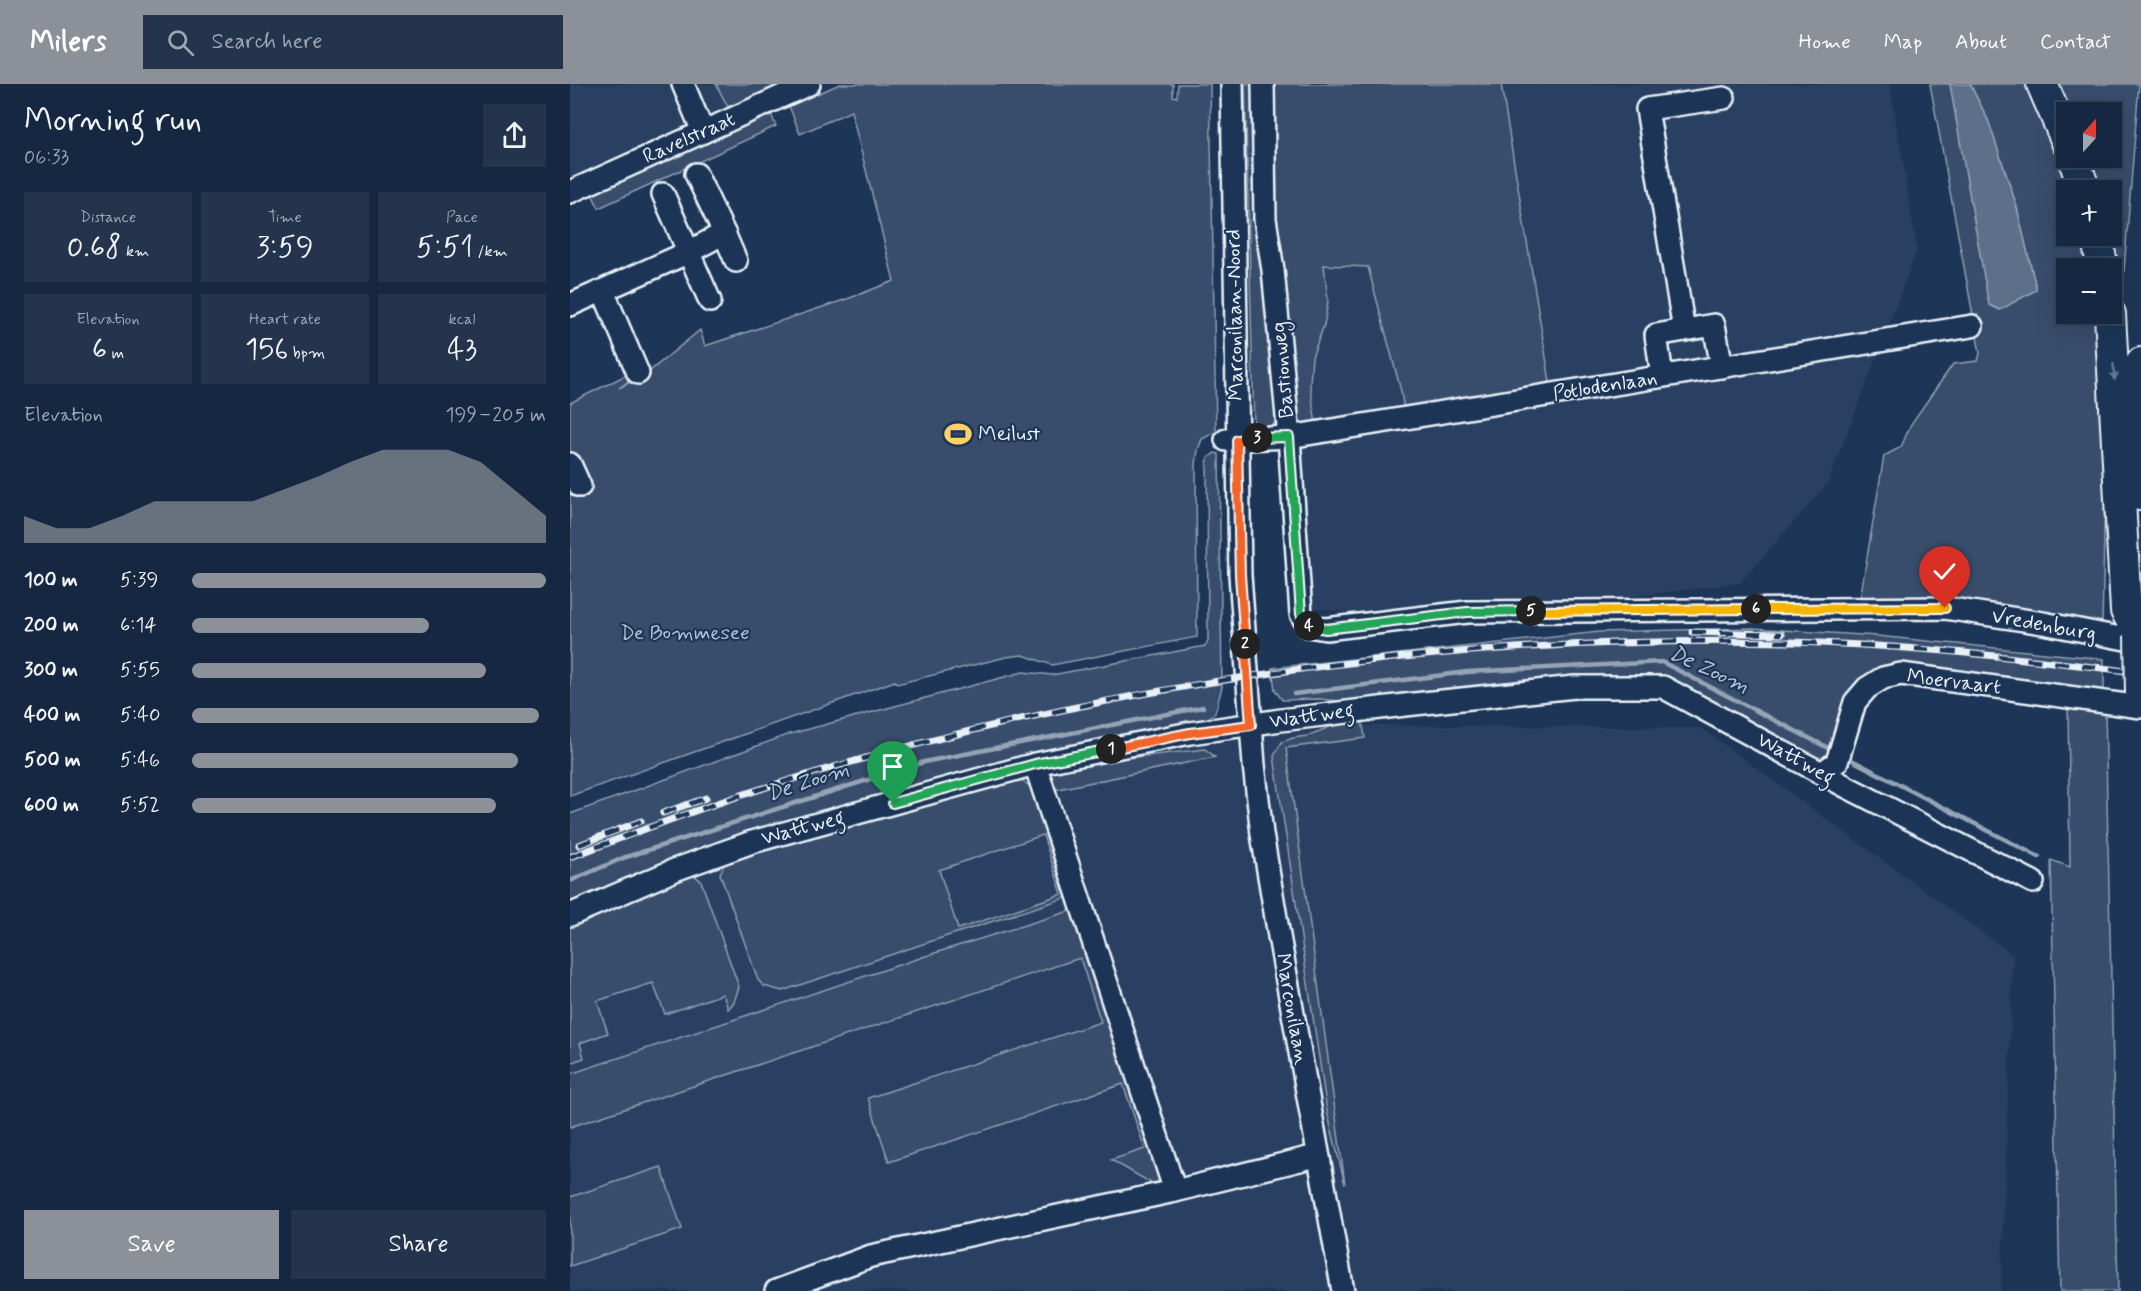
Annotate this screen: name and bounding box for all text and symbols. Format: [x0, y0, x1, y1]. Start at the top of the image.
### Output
search box [143, 15, 563, 69]
text: Milers [30, 24, 107, 61]
icon: search [164, 26, 197, 59]
text: Search here [212, 28, 322, 56]
text: Home [1799, 28, 1851, 56]
text: Map [1884, 28, 1922, 56]
text: About [1955, 28, 2007, 56]
text: Contact [2040, 28, 2111, 56]
text: Morning run [24, 99, 202, 143]
north arrow [2056, 102, 2122, 168]
map controls [2056, 102, 2122, 324]
button: share [483, 104, 546, 167]
street label: Ravelstraat [638, 105, 740, 171]
text: 06:33 [24, 144, 69, 171]
button: + [2056, 180, 2122, 246]
text: Distance [80, 207, 136, 228]
text: Time [268, 207, 302, 228]
text: Pace [446, 207, 478, 228]
text: 0.68 [67, 228, 122, 267]
text: 3:59 [256, 228, 314, 267]
text: 5:51 [416, 228, 473, 267]
street label: Marconilaan-Noord [1220, 229, 1250, 401]
text: km [122, 241, 149, 262]
text: /km [473, 241, 508, 262]
button: − [2056, 258, 2122, 324]
text: Elevation [77, 309, 140, 330]
text: Heart rate [249, 309, 321, 330]
text: kcal [449, 309, 475, 330]
street label: Bastionweg [1265, 320, 1302, 419]
text: 6 [92, 330, 107, 369]
text: 156 [245, 330, 288, 369]
text: 43 [447, 330, 477, 369]
text: m [107, 343, 124, 364]
text: bpm [288, 343, 325, 364]
one-way arrow [2109, 362, 2118, 381]
street label: Potlodenlaan [1551, 364, 1659, 408]
text: Elevation [24, 402, 103, 429]
text: 199–205 m [446, 402, 546, 429]
sports icon: Meilust [943, 419, 973, 449]
place label: Meilust [978, 420, 1041, 448]
pin: 3 [1242, 423, 1272, 453]
text: 3 [1253, 427, 1261, 448]
pin [1919, 546, 1970, 608]
icon: check [1928, 555, 1961, 588]
text: 100 m [24, 567, 78, 594]
text: 5:39 [120, 567, 158, 594]
pin: 6 [1741, 594, 1771, 624]
pin: 5 [1516, 596, 1546, 626]
text: 6 [1752, 598, 1760, 619]
text: 5 [1526, 600, 1536, 621]
street label: Vredenburg [1989, 602, 2099, 648]
pin: 4 [1294, 611, 1324, 641]
text: 200 m [24, 612, 79, 639]
text: 6:14 [120, 612, 157, 639]
text: 4 [1304, 615, 1314, 636]
park label: De Bommesee [620, 619, 750, 647]
pin: 2 [1230, 629, 1260, 659]
text: 2 [1241, 633, 1249, 654]
water label: De Zoom [1664, 639, 1754, 701]
text: 300 m [24, 657, 78, 684]
text: 5:55 [120, 657, 160, 684]
street label: Moervaart [1905, 662, 2003, 702]
street label: Wattweg [1268, 696, 1356, 738]
text: 400 m [24, 702, 80, 729]
text: 5:40 [120, 702, 160, 729]
street label: Wattweg [1751, 726, 1840, 794]
pin: 1 [1096, 734, 1126, 764]
text: 1 [1107, 738, 1115, 759]
pin [867, 741, 918, 803]
text: 500 m [24, 747, 81, 774]
text: 5:46 [120, 747, 160, 774]
icon: arrive [876, 750, 909, 783]
water label: De Zoom [763, 756, 853, 808]
text: 600 m [24, 792, 79, 819]
text: 5:52 [120, 792, 160, 819]
street label: Wattweg [758, 803, 848, 854]
street label: Marconilaan [1268, 951, 1316, 1067]
button: Save [24, 1210, 279, 1279]
button: Share [291, 1210, 546, 1279]

